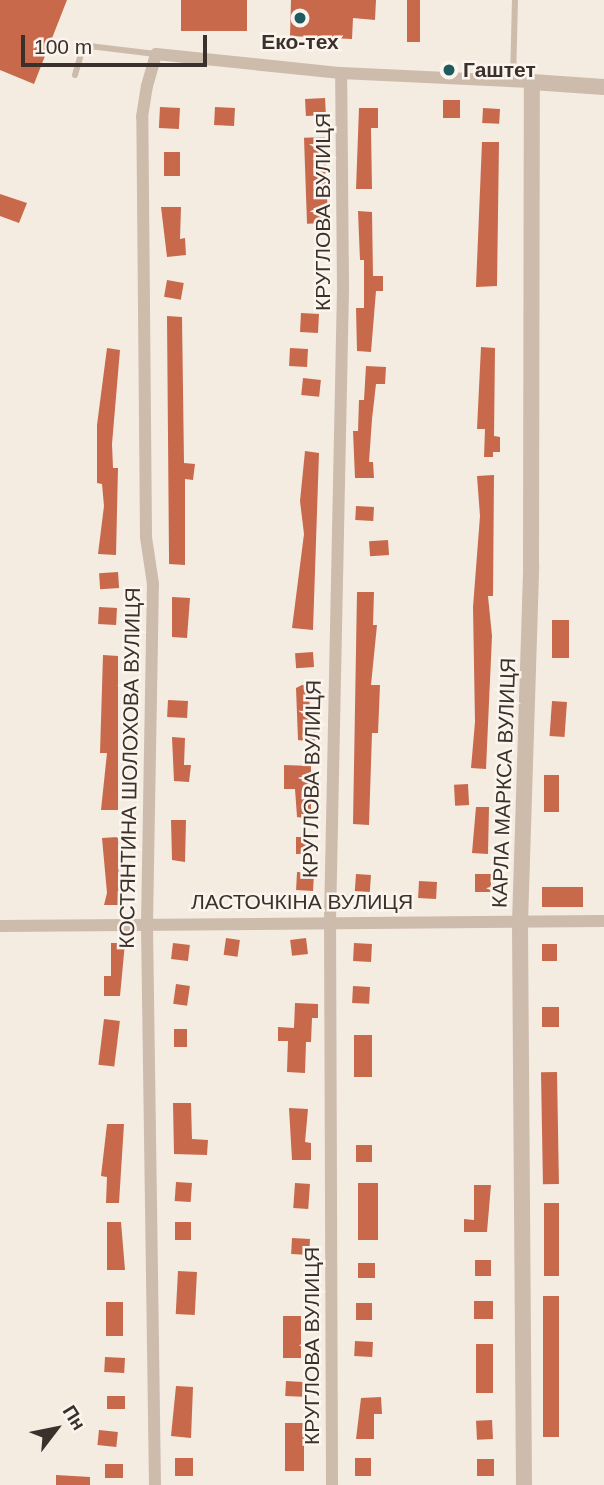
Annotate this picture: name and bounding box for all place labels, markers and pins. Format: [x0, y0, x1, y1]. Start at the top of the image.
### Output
marker: Еко-тех [292, 10, 308, 26]
place label: Еко-тех [261, 29, 339, 55]
place label: Гаштет [463, 57, 536, 83]
marker: Гаштет [441, 62, 457, 78]

